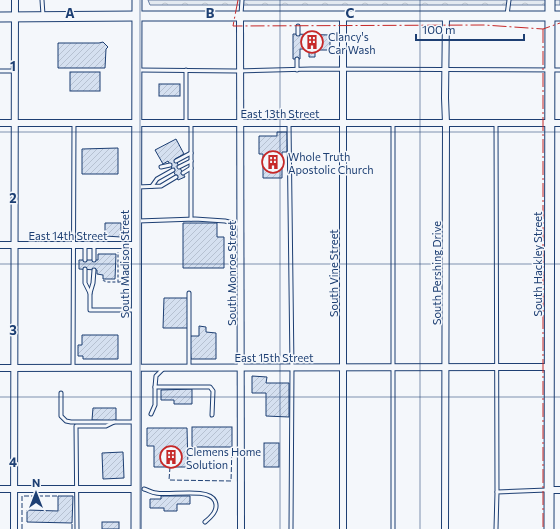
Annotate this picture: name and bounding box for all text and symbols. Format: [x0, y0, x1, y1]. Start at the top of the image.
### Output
text: A [65, 5, 75, 21]
text: B [206, 5, 215, 21]
text: C [346, 5, 355, 21]
scale bar [416, 16, 524, 42]
text: 100 m [422, 22, 456, 36]
building icon: Clancy's Car Wash [299, 29, 325, 55]
place label: Clancy's Car Wash [328, 30, 376, 56]
text: 1 [10, 58, 16, 74]
street label: East 13th Street [241, 107, 320, 120]
building icon: Whole Truth Apostolic Church [260, 149, 286, 175]
place label: Whole Truth Apostolic Church [288, 150, 374, 176]
text: 2 [9, 190, 17, 206]
street label: South Madison Street [118, 209, 131, 318]
street label: South Hackley Street [531, 211, 544, 316]
street label: South Monroe Street [225, 220, 238, 326]
street label: South Pershing Drive [430, 221, 443, 325]
street label: East 14th Street [28, 229, 108, 242]
street label: South Vine Street [327, 229, 340, 317]
text: 3 [9, 322, 17, 338]
street label: East 15th Street [235, 351, 314, 364]
building icon: Clemens Home Solution [158, 444, 184, 470]
place label: Clemens Home Solution [186, 445, 261, 471]
text: 4 [9, 454, 17, 470]
north arrow [16, 473, 56, 513]
text: N [32, 476, 40, 489]

